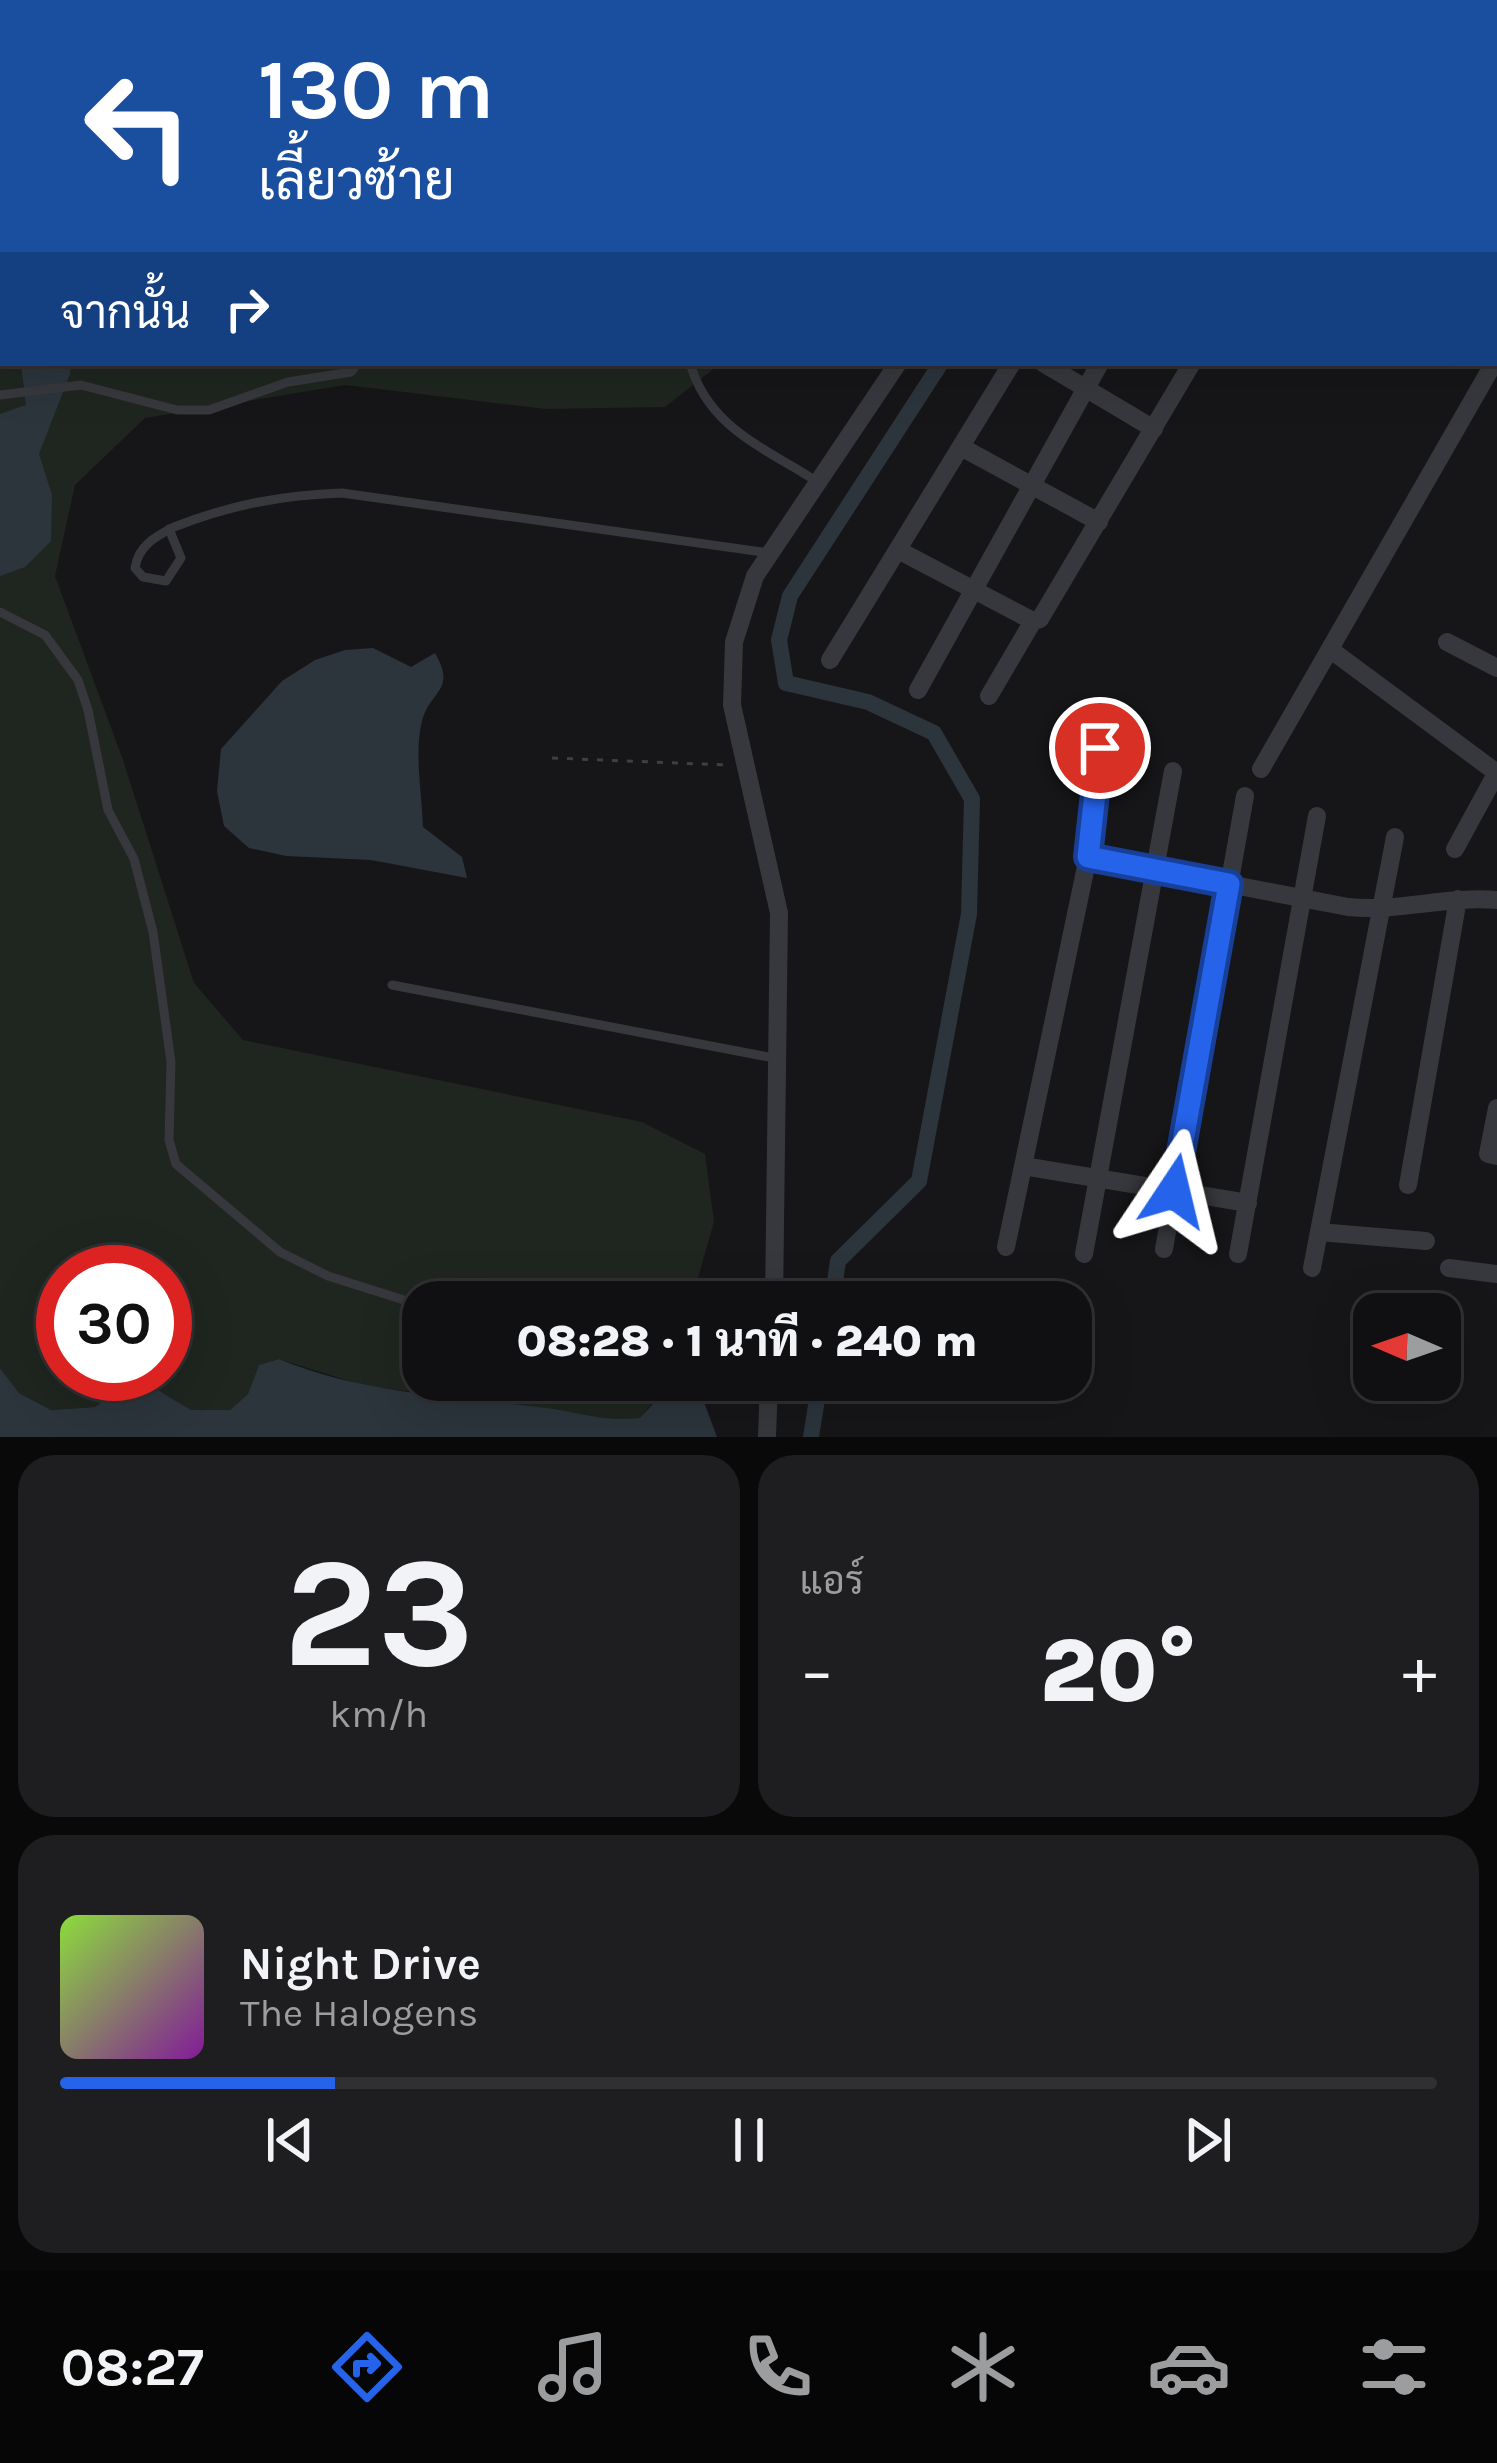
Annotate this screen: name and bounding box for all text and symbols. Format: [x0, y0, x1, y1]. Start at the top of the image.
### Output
text: 130 m [258, 41, 494, 139]
icon: left [60, 48, 216, 204]
text: เลี้ยวซ้าย [258, 149, 455, 213]
icon: right [214, 276, 280, 342]
text: จากนั้น [60, 287, 190, 339]
pin [1049, 697, 1151, 799]
icon: arrive [1067, 715, 1133, 781]
position arrow [1111, 1128, 1237, 1254]
speed limit sign: 30 [36, 1245, 192, 1401]
north arrow [1353, 1293, 1461, 1401]
map controls [1353, 1293, 1461, 1401]
text: 08:28 · 1 นาที · 240 m [517, 1315, 977, 1367]
text: 23 [283, 1522, 474, 1704]
text: แอร์ [800, 1558, 864, 1604]
text: 20° [1040, 1618, 1197, 1724]
text: − [800, 1632, 834, 1710]
text: + [1402, 1632, 1437, 1710]
text: km/h [329, 1691, 428, 1737]
text: Night Drive [240, 1938, 481, 1990]
text: The Halogens [240, 1990, 478, 2036]
icon: previous [257, 2107, 323, 2173]
icon: pause [716, 2107, 782, 2173]
icon: next [1175, 2107, 1241, 2173]
icon: directions [325, 2325, 409, 2409]
icon: music [531, 2325, 615, 2409]
icon: phone [736, 2325, 820, 2409]
icon: climate [941, 2325, 1025, 2409]
icon: car [1147, 2325, 1231, 2409]
icon: filters [1352, 2325, 1436, 2409]
text: 08:27 [61, 2335, 204, 2399]

